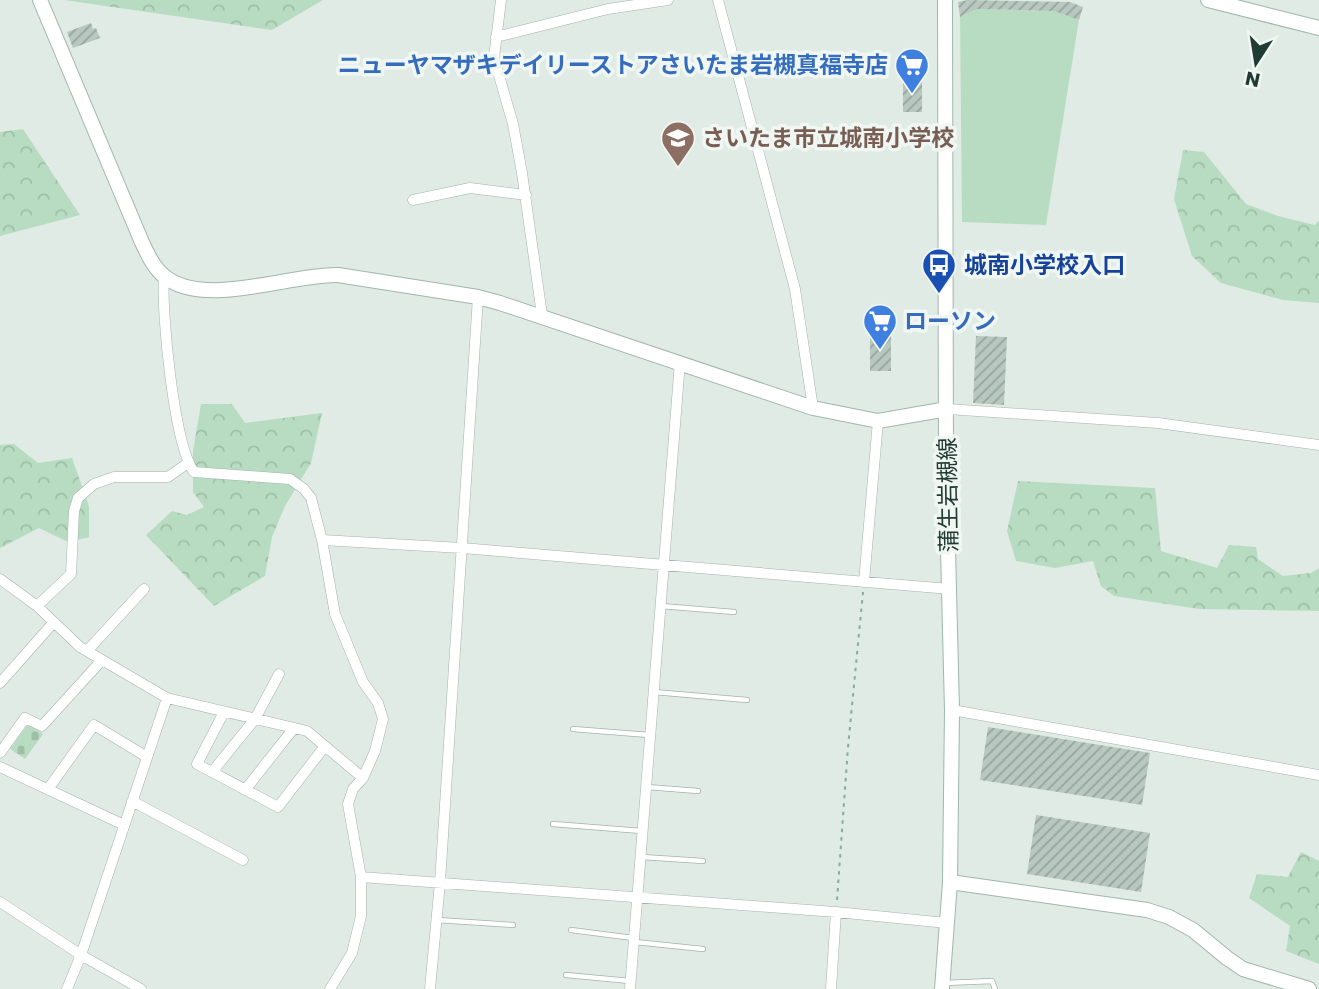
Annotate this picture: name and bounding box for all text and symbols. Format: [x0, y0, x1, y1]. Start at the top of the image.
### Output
north arrow [1221, 28, 1291, 98]
supermarket icon: ニューヤマザキデイリーストアさいたま岩槻真福寺店 [893, 46, 931, 95]
place label: ニューヤマザキデイリーストアさいたま岩槻真福寺店 [338, 49, 888, 81]
text: N [1243, 64, 1262, 94]
school or university icon: さいたま市立城南小学校 [659, 119, 697, 168]
place label: さいたま市立城南小学校 [702, 122, 954, 154]
bus stop icon: 城南小学校入口 [920, 246, 958, 295]
place label: 城南小学校入口 [964, 249, 1125, 281]
supermarket icon: ローソン [861, 302, 899, 351]
place label: ローソン [904, 305, 996, 337]
street label: 蒲生岩槻線 [931, 437, 965, 553]

